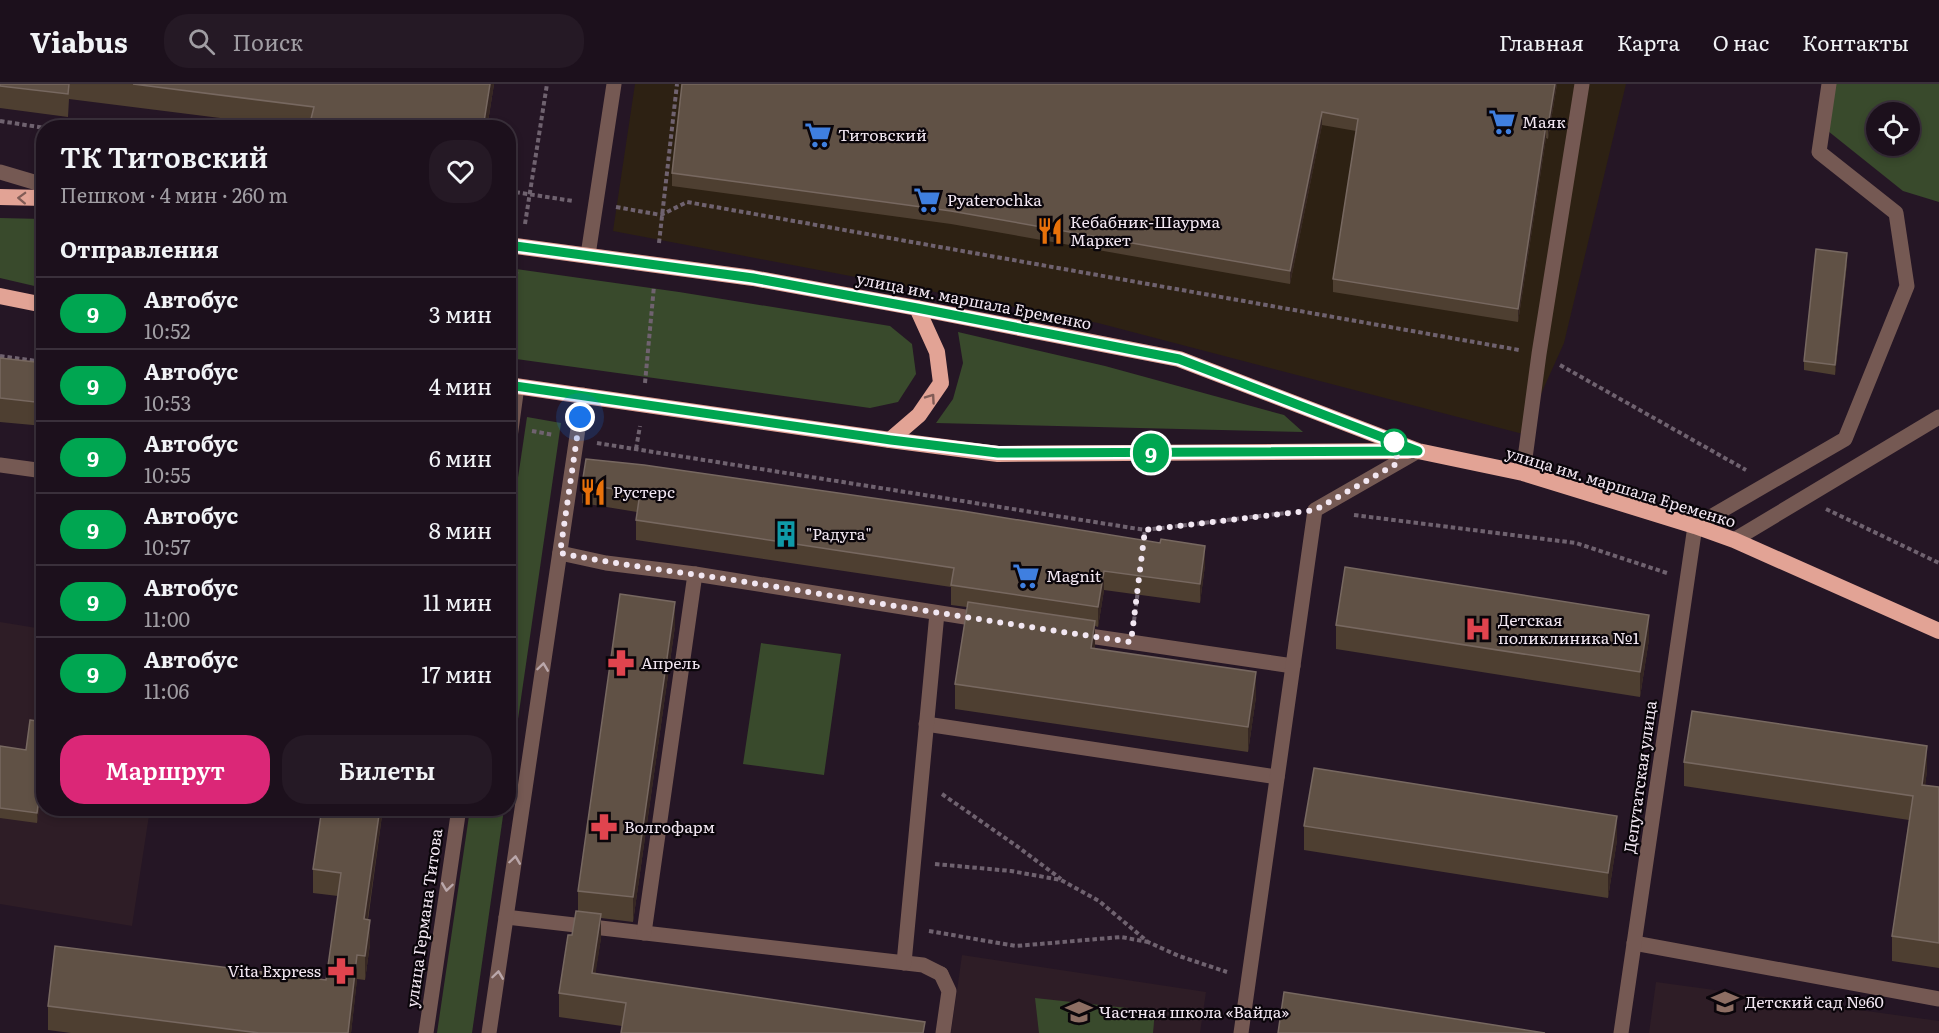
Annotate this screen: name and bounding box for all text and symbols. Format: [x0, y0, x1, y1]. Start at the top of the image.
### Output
search box [164, 14, 584, 68]
text: Viabus [30, 20, 128, 62]
icon: search [185, 25, 218, 58]
text: Поиск [233, 25, 303, 58]
text: Главная [1499, 26, 1584, 57]
text: Карта [1617, 26, 1680, 57]
text: О нас [1713, 26, 1769, 57]
text: Контакты [1802, 26, 1909, 57]
map controls [1866, 102, 1920, 156]
button: locate [1866, 102, 1920, 156]
supermarket icon: Маяк [1487, 107, 1517, 137]
place label: Маяк [1522, 109, 1566, 133]
supermarket icon: Титовский [803, 120, 833, 150]
place label: Титовский [838, 122, 927, 146]
text: ТК Титовский [60, 135, 268, 177]
button: heart [429, 140, 492, 203]
text: Пешком · 4 мин · 260 m [60, 179, 288, 209]
supermarket icon: Pyaterochka [912, 185, 942, 215]
place label: Pyaterochka [947, 187, 1042, 211]
one-way arrow [17, 191, 26, 204]
place label: Кебабник-Шаурма Маркет [1070, 209, 1221, 251]
restaurant icon: Кебабник-Шаурма Маркет [1035, 216, 1065, 246]
text: Отправления [60, 232, 219, 265]
street label: улица им. маршала Еременко [854, 265, 1094, 335]
text: Автобус [144, 282, 238, 315]
text: 3 мин [429, 297, 492, 330]
text: 9 [87, 298, 99, 329]
text: 10:52 [144, 315, 190, 345]
text: Автобус [144, 354, 238, 387]
text: 4 мин [429, 369, 492, 402]
text: 9 [87, 370, 99, 401]
text: 10:53 [144, 387, 191, 417]
one-way arrow [924, 394, 935, 405]
your location [565, 402, 595, 432]
text: Автобус [144, 426, 238, 459]
unlabelled marker [1381, 429, 1407, 455]
line badge: 9 [1132, 434, 1170, 472]
text: 9 [1145, 438, 1157, 469]
street label: улица им. маршала Еременко [1503, 440, 1739, 532]
text: 6 мин [429, 441, 492, 474]
text: 9 [87, 442, 99, 473]
text: 10:55 [144, 459, 191, 489]
restaurant icon: Рустерс [578, 477, 608, 507]
place label: Рустерс [613, 479, 675, 503]
text: Автобус [144, 498, 238, 531]
text: 8 мин [429, 513, 492, 546]
text: 9 [87, 514, 99, 545]
building icon: "Радуга" [771, 519, 801, 549]
place label: "Радуга" [806, 521, 872, 545]
text: 10:57 [144, 531, 191, 561]
supermarket icon: Magnit [1011, 561, 1041, 591]
place label: Magnit [1046, 563, 1102, 587]
text: Автобус [144, 570, 238, 603]
text: 11 мин [423, 585, 492, 618]
text: 9 [87, 586, 99, 617]
text: 11:00 [144, 603, 190, 633]
place label: Детская поликлиника №1 [1498, 607, 1640, 649]
hospital icon: Детская поликлиника №1 [1463, 614, 1493, 644]
text: Автобус [144, 642, 238, 675]
pharmacy icon: Апрель [606, 648, 636, 678]
place label: Апрель [641, 650, 700, 674]
text: 17 мин [421, 657, 492, 690]
text: 9 [87, 658, 99, 689]
one-way arrow [537, 662, 549, 671]
text: 11:06 [144, 675, 189, 705]
street label: Депутатская улица [1616, 699, 1662, 855]
button: Маршрут [60, 735, 270, 804]
button: Билеты [282, 735, 492, 804]
pharmacy icon: Волгофарм [589, 812, 619, 842]
place label: Волгофарм [624, 814, 715, 838]
street label: улица Германа Титова [399, 826, 448, 1009]
one-way arrow [508, 855, 520, 864]
one-way arrow [442, 883, 454, 892]
pharmacy icon: Vita Express [326, 956, 356, 986]
place label: Vita Express [228, 958, 321, 982]
one-way arrow [491, 971, 503, 980]
school or university icon: Детский сад №60 [1710, 987, 1740, 1017]
place label: Детский сад №60 [1745, 989, 1884, 1013]
school or university icon: Частная школа «Вайда» [1064, 997, 1094, 1027]
place label: Частная школа «Вайда» [1099, 999, 1289, 1023]

